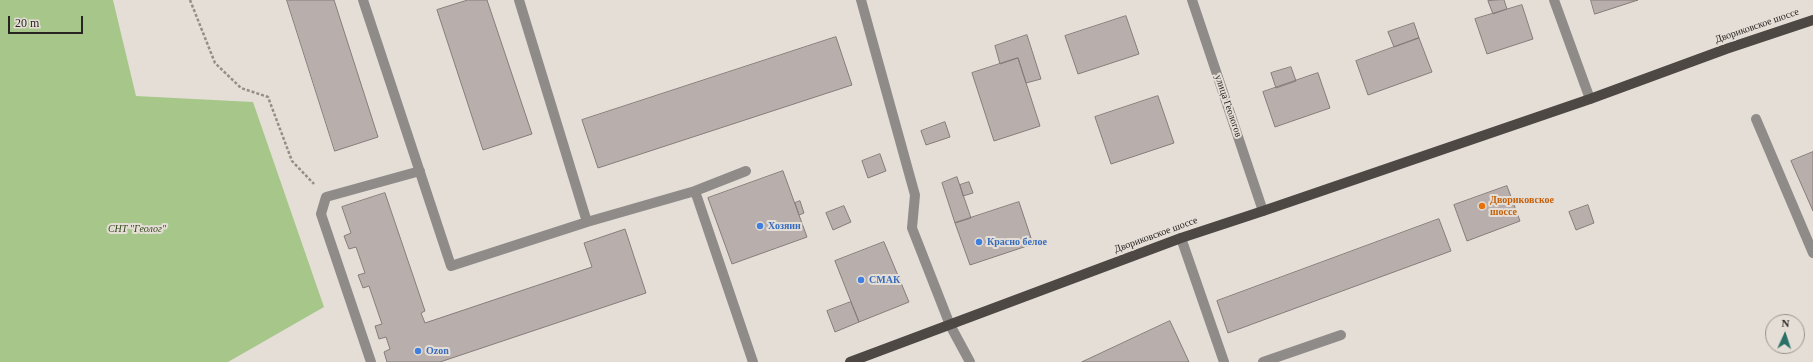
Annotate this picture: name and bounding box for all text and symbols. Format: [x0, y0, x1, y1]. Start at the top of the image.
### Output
street label: Двориковское шоссе [1713, 6, 1801, 46]
scale bar [10, 8, 85, 34]
text: 20 m [15, 16, 39, 30]
street label: улица Геологов [1212, 73, 1244, 139]
place label: Двориковское шоссе [1490, 194, 1554, 218]
marker: Двориковское шоссе [1477, 201, 1487, 211]
street label: Двориковское шоссе [1113, 214, 1199, 256]
place label: Хозяин [768, 220, 801, 232]
marker: Хозяин [755, 221, 765, 231]
park label: СНТ "Геолог" [108, 223, 166, 235]
place label: Красно белое [987, 236, 1047, 248]
marker: Красно белое [974, 237, 984, 247]
place label: СМАК [869, 274, 900, 286]
marker: СМАК [856, 275, 866, 285]
north arrow [1765, 314, 1805, 354]
text: N [1781, 317, 1790, 329]
place label: Ozon [426, 345, 449, 357]
marker: Ozon [413, 346, 423, 356]

